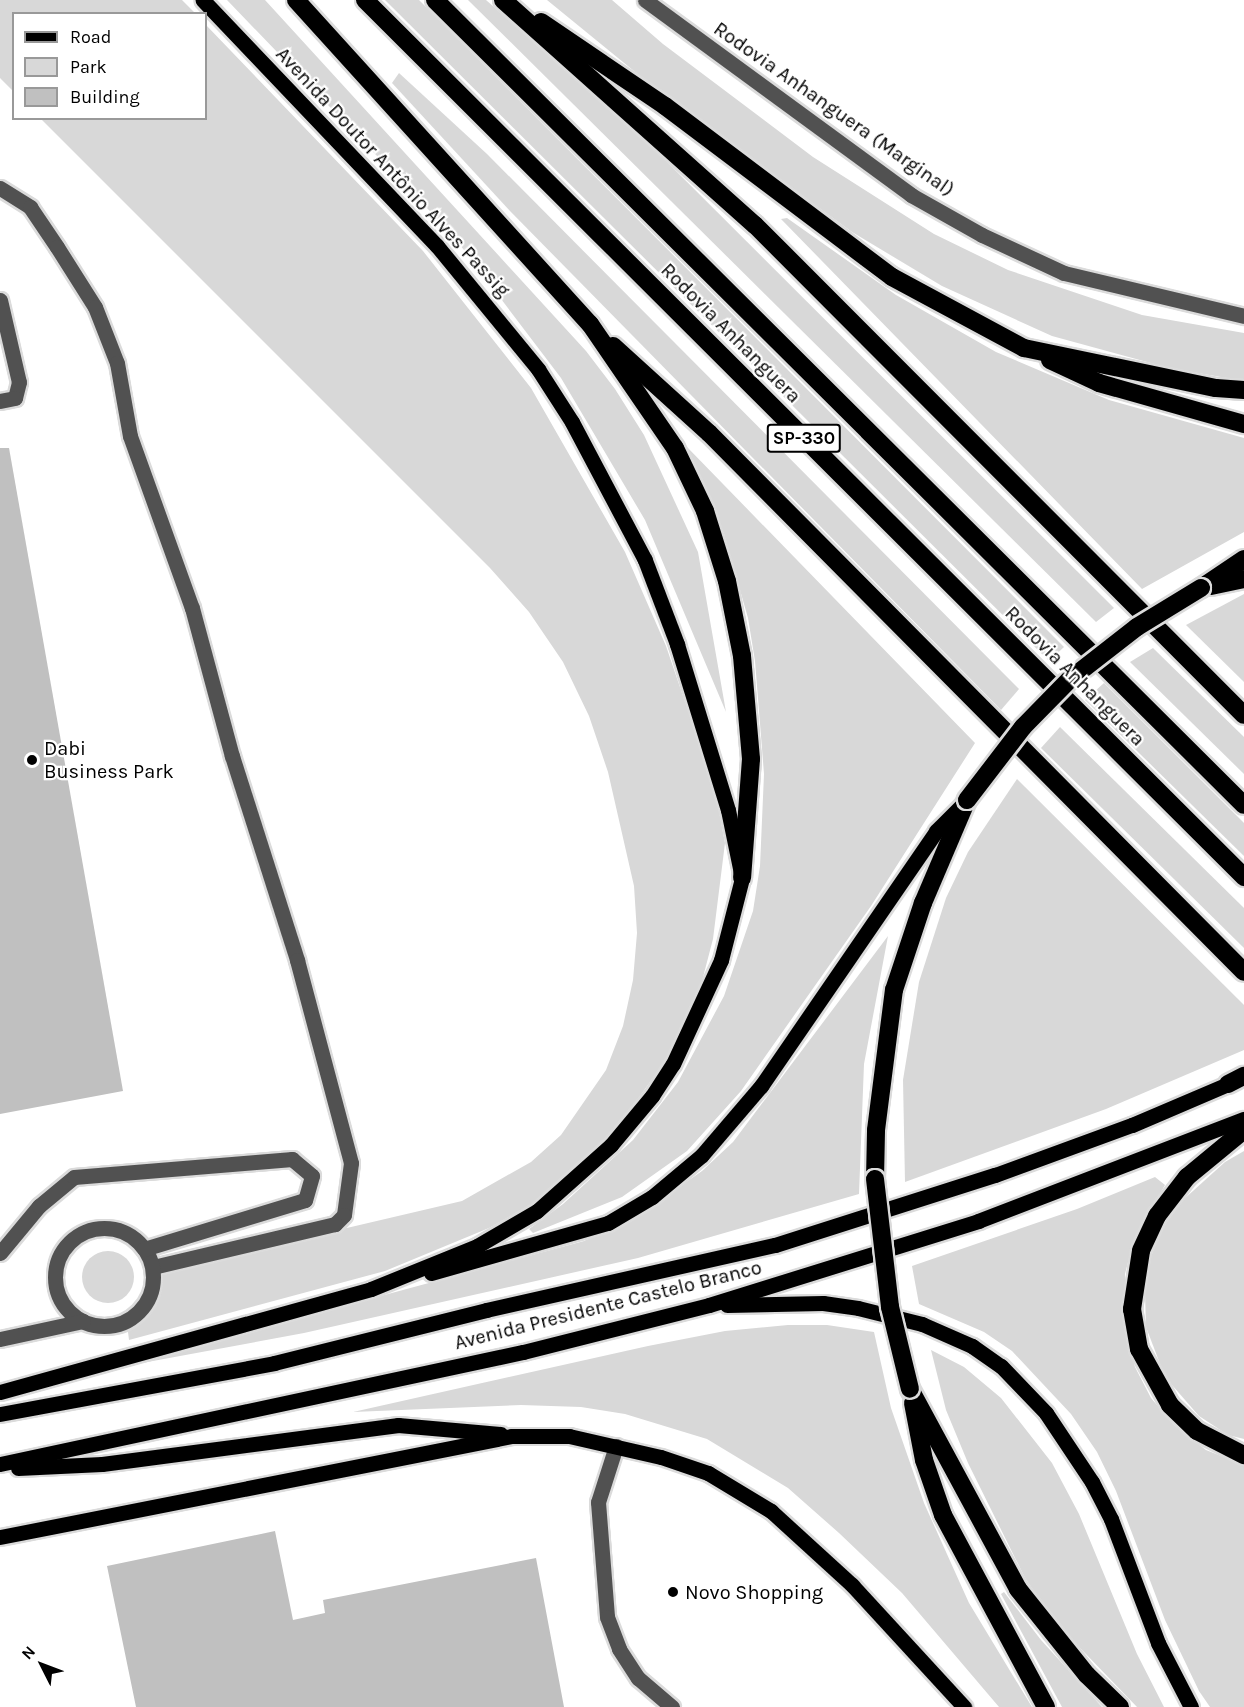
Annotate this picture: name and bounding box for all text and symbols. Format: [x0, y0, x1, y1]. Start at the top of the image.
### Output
legend [12, 12, 207, 120]
street label: Rodovia Anhanguera (Marginal) [709, 17, 959, 201]
text: Road [70, 26, 111, 48]
street label: Avenida Doutor Antônio Alves Passig [271, 42, 515, 302]
text: Park [70, 56, 107, 78]
text: Building [70, 86, 140, 108]
street label: Rodovia Anhanguera [656, 258, 806, 408]
road number: SP-330 [766, 423, 842, 453]
street label: Rodovia Anhanguera [1000, 601, 1150, 751]
place label: Dabi Business Park [44, 736, 174, 783]
marker: Dabi Business Park [25, 753, 39, 767]
street label: Avenida Presidente Castelo Branco [452, 1255, 764, 1355]
place label: Novo Shopping [685, 1580, 823, 1604]
marker: Novo Shopping [666, 1585, 680, 1599]
north arrow [12, 1635, 72, 1695]
text: N [17, 1642, 39, 1663]

